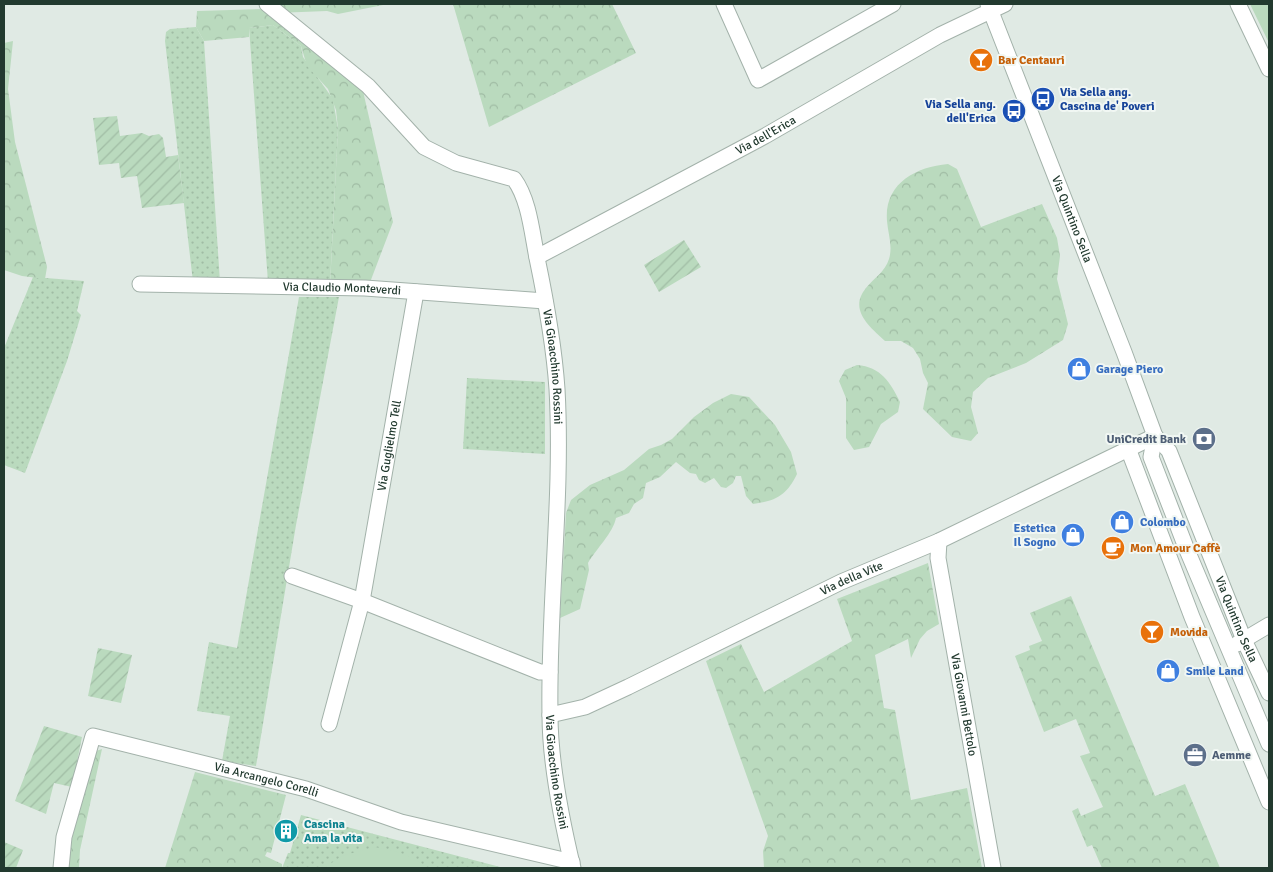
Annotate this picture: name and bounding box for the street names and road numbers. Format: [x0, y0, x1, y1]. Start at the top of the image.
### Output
street label: Via dell'Erica [733, 113, 799, 158]
street label: Via Quintino Sella [1048, 174, 1095, 265]
street label: Via Claudio Monteverdi [283, 280, 402, 299]
street label: Via Gioacchino Rossini [539, 308, 565, 425]
street label: Via Guglielmo Tell [374, 399, 405, 492]
street label: Via della Vite [818, 558, 885, 599]
street label: Via Quintino Sella [1212, 574, 1261, 665]
street label: Via Giovanni Bettolo [947, 652, 980, 757]
street label: Via Gioacchino Rossini [542, 714, 571, 831]
street label: Via Arcangelo Corelli [213, 759, 320, 801]

